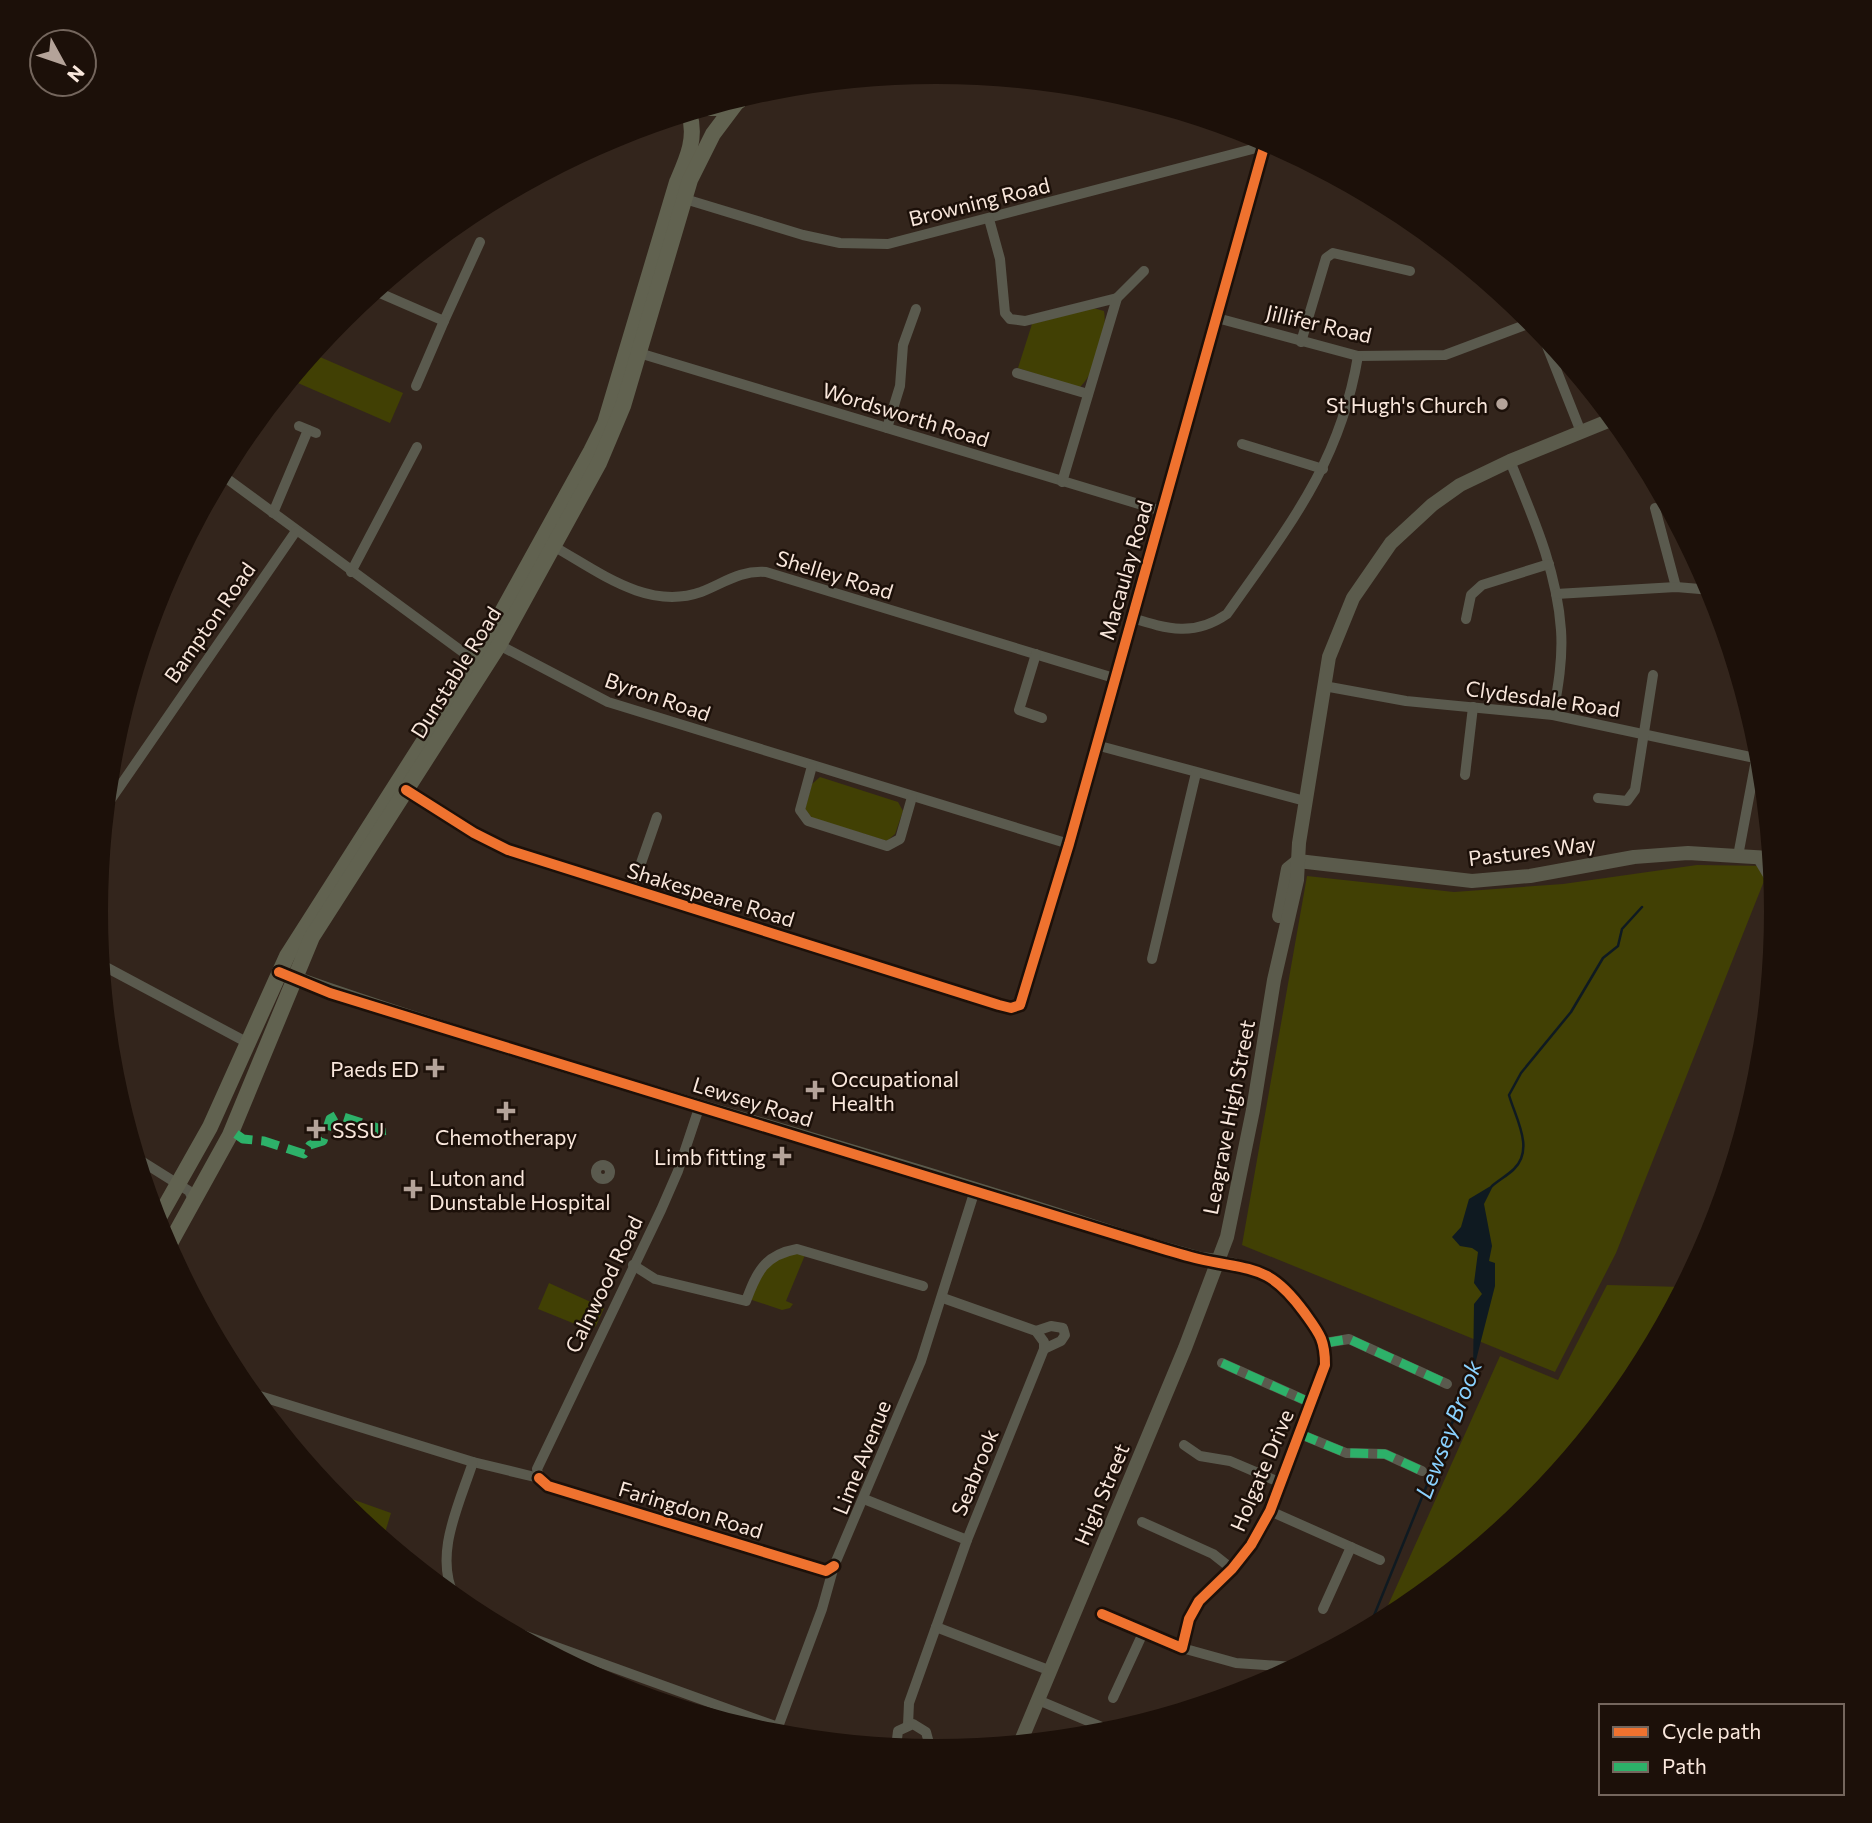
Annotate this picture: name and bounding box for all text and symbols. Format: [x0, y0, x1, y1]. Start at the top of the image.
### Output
north arrow [28, 28, 98, 98]
text: N [63, 61, 90, 87]
street label: Browning Road [906, 171, 1052, 231]
street label: Jillifer Road [1264, 299, 1374, 347]
street label: Wordsworth Road [820, 377, 992, 451]
place label: St Hugh's Church [1326, 392, 1488, 417]
marker: St Hugh's Church [1494, 396, 1510, 412]
street label: Macaulay Road [1093, 497, 1157, 643]
street label: Shelley Road [774, 544, 896, 604]
street label: Bampton Road [158, 557, 260, 687]
street label: Dunstable Road [405, 602, 505, 742]
street label: Byron Road [602, 666, 714, 726]
street label: Clydesdale Road [1464, 675, 1622, 721]
street label: Pastures Way [1467, 830, 1597, 870]
street label: Shakespeare Road [624, 857, 798, 931]
street label: Leagrave High Street [1197, 1018, 1259, 1216]
place label: Paeds ED [330, 1056, 419, 1081]
marker: Paeds ED [425, 1058, 445, 1078]
place label: Occupational Health [831, 1066, 959, 1115]
street label: Lewsey Road [690, 1071, 816, 1131]
marker: Occupational Health [805, 1080, 825, 1100]
marker: Chemotherapy [496, 1101, 516, 1121]
place label: SSSU [332, 1117, 384, 1142]
marker: SSSU [306, 1119, 326, 1139]
place label: Chemotherapy [435, 1124, 577, 1149]
place label: Limb fitting [654, 1144, 766, 1169]
marker: Limb fitting [772, 1146, 792, 1166]
place label: Luton and Dunstable Hospital [429, 1165, 611, 1214]
marker: Luton and Dunstable Hospital [403, 1179, 423, 1199]
street label: Calnwood Road [559, 1211, 647, 1357]
water label: Lewsey Brook [1409, 1356, 1487, 1502]
street label: Lime Avenue [827, 1396, 895, 1518]
street label: Holgate Drive [1224, 1405, 1298, 1535]
street label: Seabrook [945, 1425, 1003, 1519]
street label: High Street [1068, 1439, 1134, 1549]
street label: Faringdon Road [616, 1475, 766, 1543]
legend [1599, 1704, 1844, 1795]
text: Cycle path [1662, 1718, 1761, 1743]
text: Path [1662, 1753, 1707, 1778]

